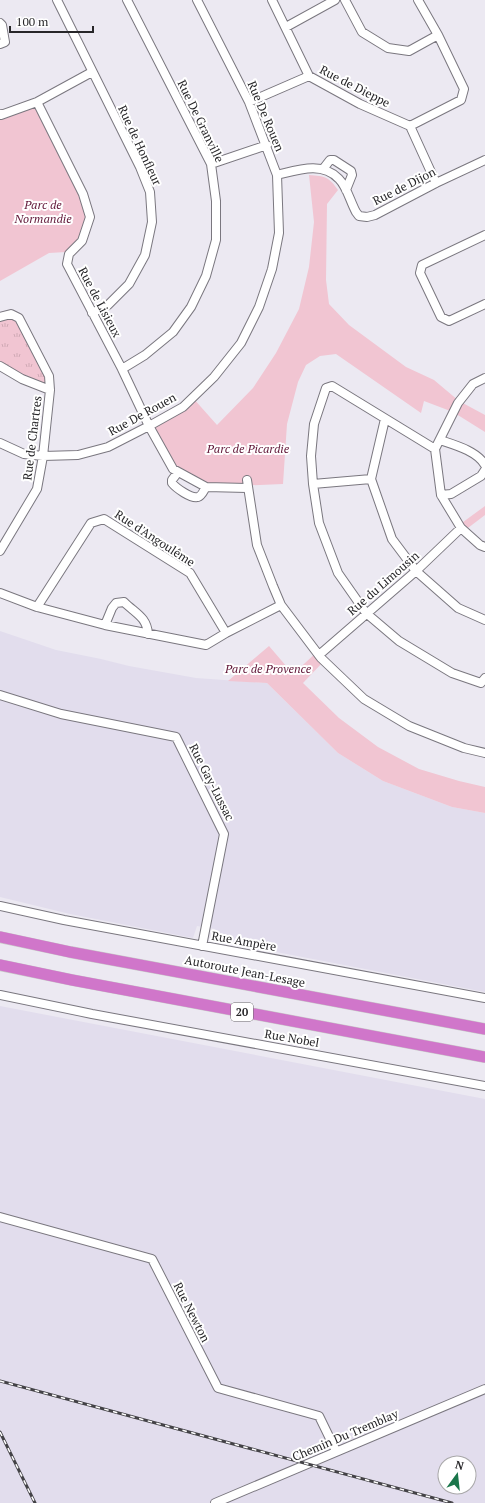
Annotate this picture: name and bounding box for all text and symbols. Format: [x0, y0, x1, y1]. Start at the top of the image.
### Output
scale bar [10, 8, 93, 34]
text: 100 m [16, 14, 49, 29]
street label: Rue de Dieppe [317, 62, 393, 110]
street label: Rue De Granville [175, 77, 227, 165]
street label: Rue De Rouen [244, 79, 288, 153]
street label: Rue de Honfleur [115, 103, 165, 188]
street label: Rue de Dijon [370, 164, 438, 208]
park label: Parc de Normandie [13, 197, 72, 226]
street label: Rue de Lisieux [75, 264, 125, 340]
street label: Rue De Rouen [106, 389, 178, 439]
street label: Rue de Chartres [19, 395, 45, 481]
park label: Parc de Picardie [206, 441, 290, 456]
street label: Rue d'Angoulême [112, 507, 198, 569]
street label: Rue du Limousin [344, 548, 422, 618]
park label: Parc de Provence [224, 661, 312, 676]
street label: Rue Gay-Lussac [186, 741, 238, 823]
street label: Rue Ampère [211, 928, 277, 954]
street label: Autoroute Jean-Lesage [184, 952, 306, 990]
road number: 20 [231, 1003, 253, 1021]
street label: Rue Nobel [264, 1026, 321, 1050]
street label: Rue Newton [171, 1280, 213, 1344]
street label: Chemin Du Tremblay [290, 1406, 401, 1464]
north arrow [437, 1455, 477, 1495]
text: N [454, 1457, 466, 1473]

